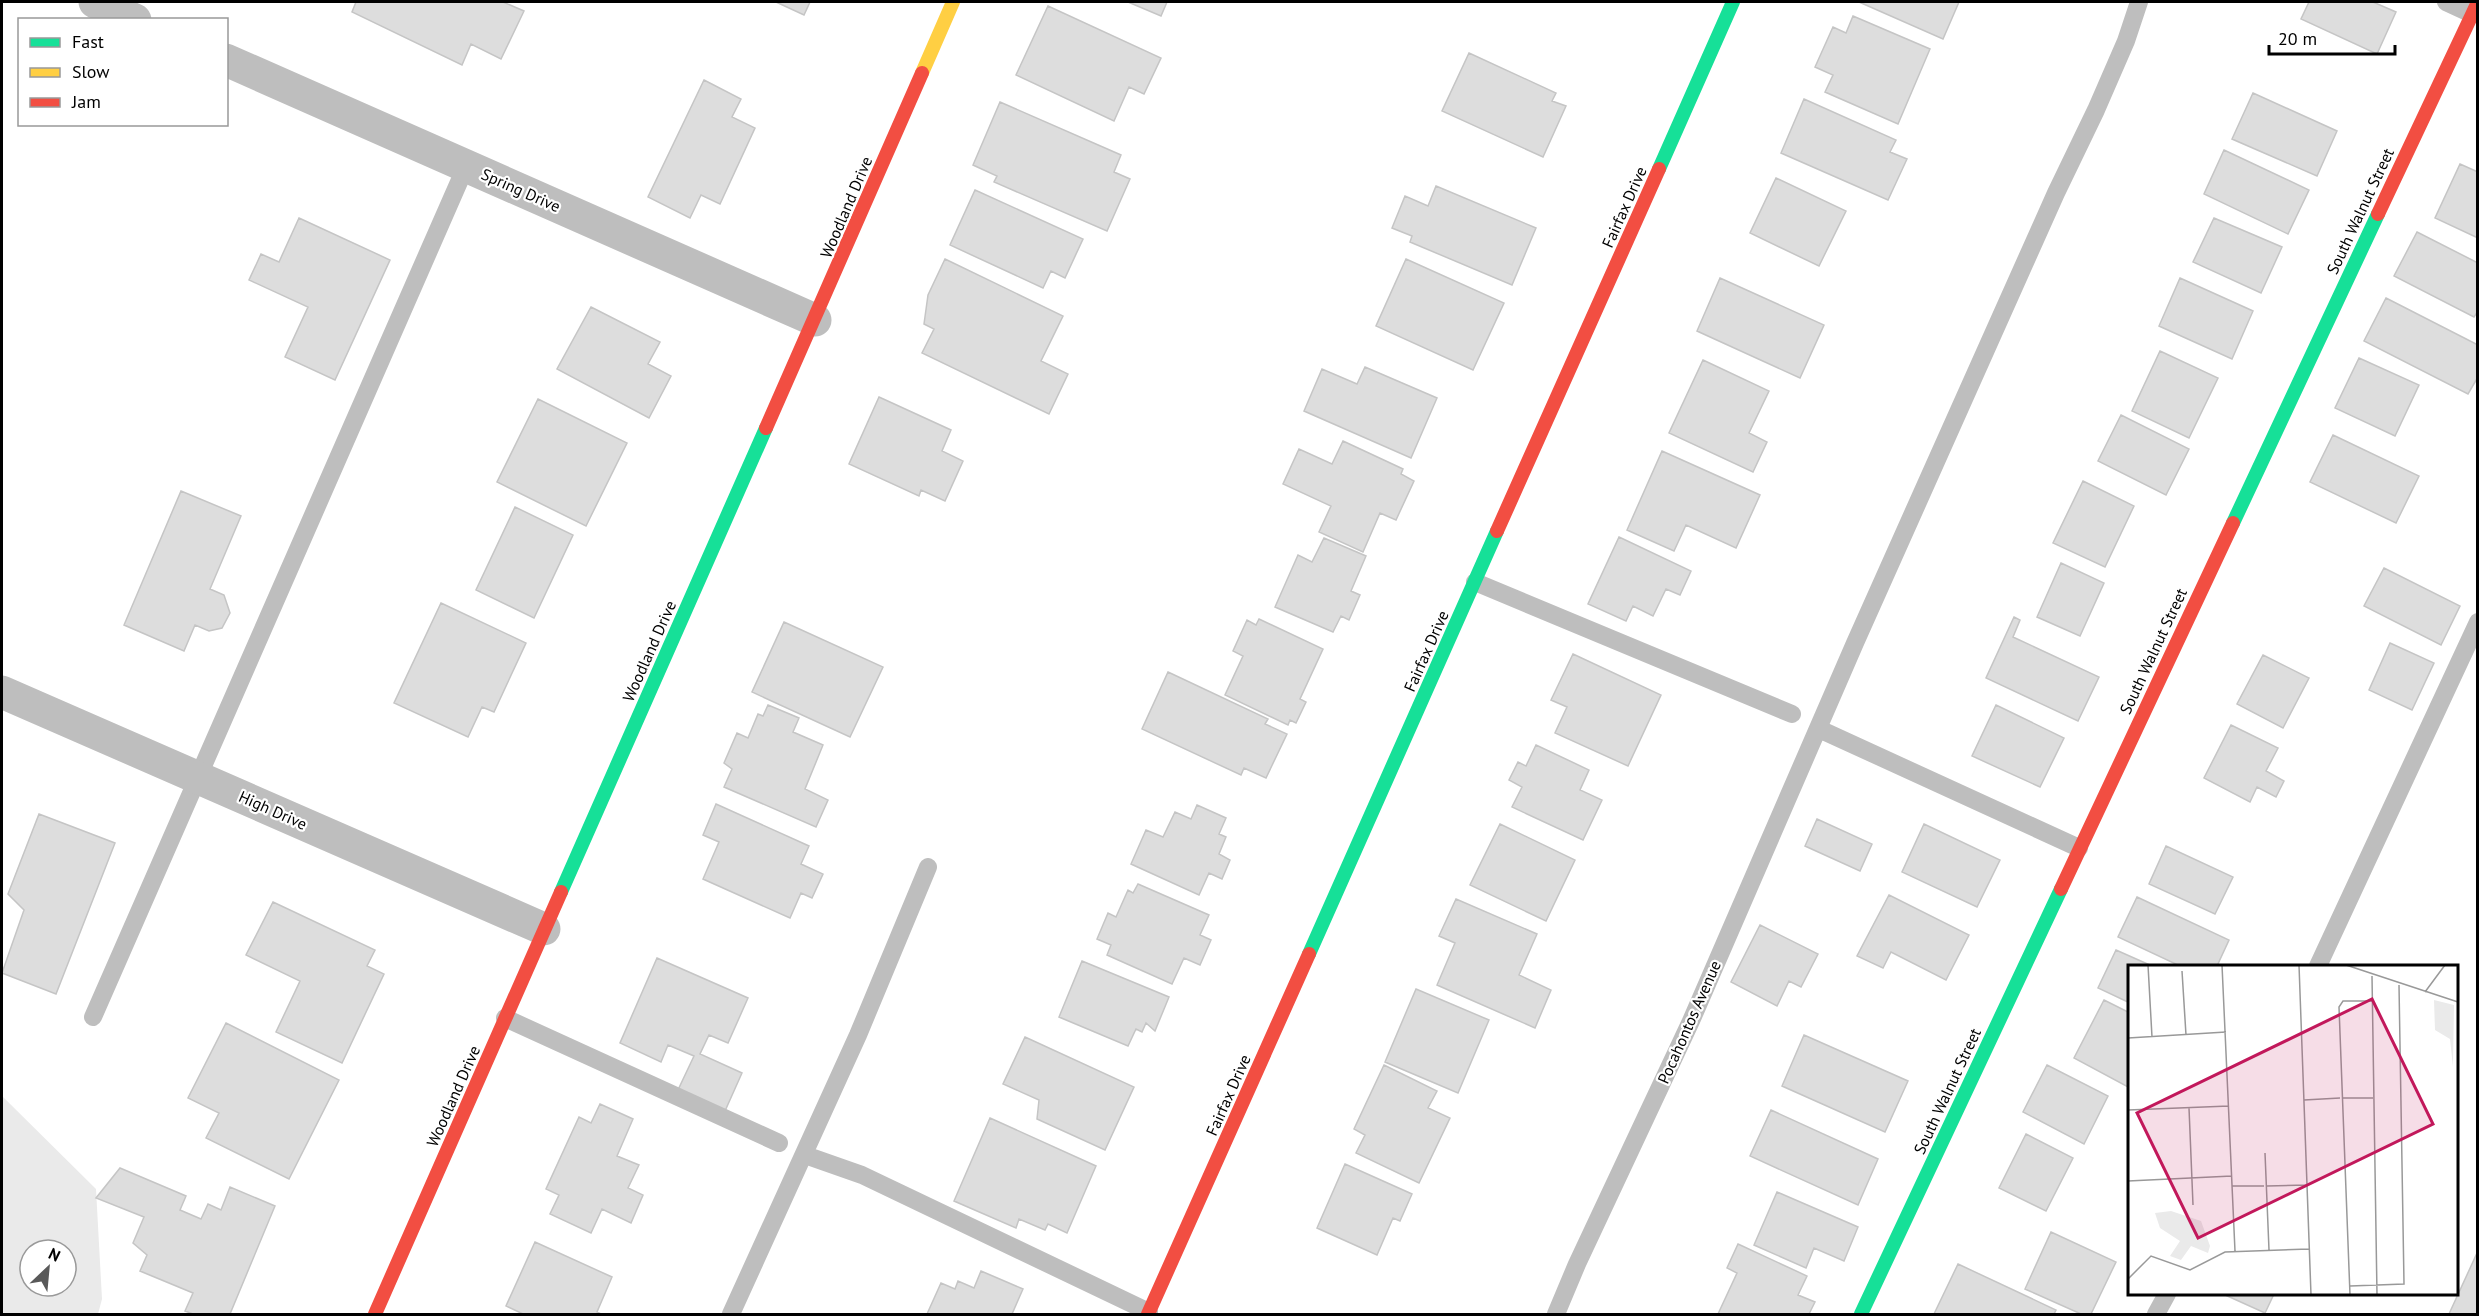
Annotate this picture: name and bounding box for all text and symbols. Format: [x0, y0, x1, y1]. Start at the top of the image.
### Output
legend [18, 18, 228, 126]
scale bar [2269, 18, 2395, 56]
text: 20 m [2278, 27, 2317, 50]
text: Fast [72, 30, 104, 53]
text: Slow [72, 60, 110, 83]
text: Jam [71, 90, 101, 113]
street label: South Walnut Street [2322, 144, 2398, 277]
street label: Woodland Drive [816, 153, 876, 261]
street label: Fairfax Drive [1597, 163, 1651, 251]
street label: Spring Drive [478, 164, 564, 216]
street label: South Walnut Street [2115, 584, 2191, 717]
street label: Woodland Drive [618, 597, 680, 705]
street label: Fairfax Drive [1399, 607, 1453, 695]
street label: High Drive [236, 786, 310, 834]
street label: Pocahontos Avenue [1653, 957, 1725, 1087]
inset map [2128, 965, 2458, 1295]
street label: South Walnut Street [1909, 1024, 1985, 1157]
street label: Woodland Drive [422, 1042, 484, 1150]
street label: Fairfax Drive [1201, 1051, 1255, 1139]
north arrow [18, 1238, 78, 1298]
text: N [45, 1243, 64, 1266]

